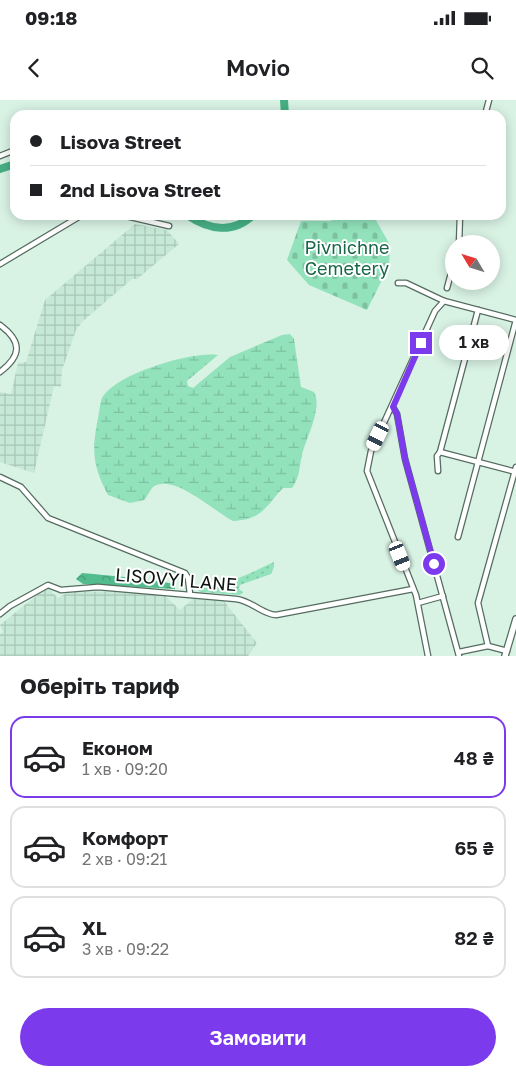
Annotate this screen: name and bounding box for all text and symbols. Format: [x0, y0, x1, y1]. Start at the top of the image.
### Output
text: 09:18 [25, 6, 77, 29]
icon: back [20, 54, 48, 82]
text: Movio [226, 54, 290, 81]
icon: search [468, 54, 496, 82]
text: Lisova Street [60, 130, 181, 153]
text: 2nd Lisova Street [60, 178, 221, 201]
north arrow [445, 235, 500, 290]
map controls [445, 235, 500, 290]
park label: Pivnichne Cemetery [305, 236, 389, 279]
callout: 1 хв [438, 326, 508, 360]
route end [410, 332, 432, 354]
text: 1 хв [459, 332, 489, 352]
car [364, 419, 391, 453]
car [387, 539, 412, 573]
route start [423, 553, 445, 575]
street label: LISOVYI LANE [114, 563, 238, 595]
text: Оберіть тариф [20, 672, 179, 699]
icon: car [22, 735, 67, 780]
text: Економ [82, 736, 153, 759]
text: 48 ₴ [454, 746, 494, 769]
text: 1 хв · 09:20 [82, 759, 168, 779]
icon: car [22, 825, 67, 870]
text: Комфорт [82, 826, 168, 849]
text: 65 ₴ [454, 836, 494, 859]
text: 2 хв · 09:21 [82, 849, 167, 869]
icon: car [22, 915, 67, 960]
text: XL [82, 916, 107, 939]
text: 82 ₴ [454, 926, 494, 949]
text: 3 хв · 09:22 [82, 939, 169, 959]
button: Замовити [20, 1008, 496, 1066]

